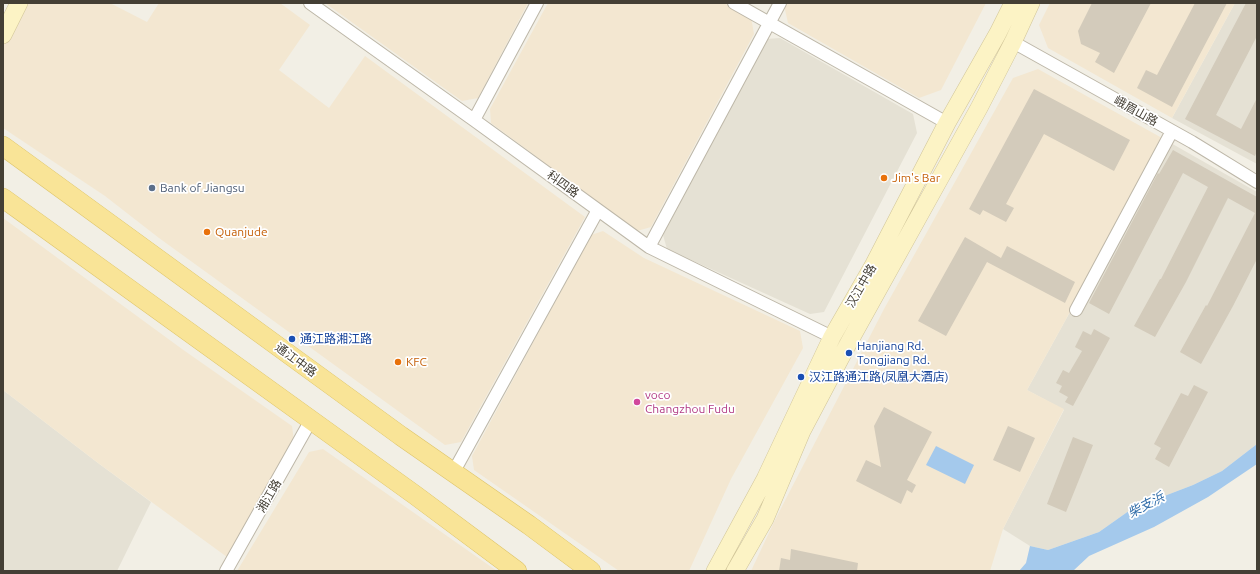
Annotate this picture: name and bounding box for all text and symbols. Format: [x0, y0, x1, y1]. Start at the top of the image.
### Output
street label: 峨眉山路 [1112, 93, 1160, 129]
street label: 科四路 [544, 168, 582, 200]
place label: Jim's Bar [892, 171, 940, 185]
marker: Jim's Bar [879, 173, 889, 183]
place label: Bank of Jiangsu [160, 181, 245, 195]
marker: Bank of Jiangsu [147, 183, 157, 193]
place label: Quanjude [215, 225, 268, 239]
marker: Quanjude [202, 227, 212, 237]
street label: 汉江中路 [843, 262, 879, 310]
place label: 通江路湘江路 [300, 332, 372, 346]
marker: 通江路湘江路 [287, 334, 297, 344]
place label: Hanjiang Rd. Tongjiang Rd. [857, 339, 930, 367]
street label: 通江中路 [272, 340, 320, 380]
marker: Hanjiang Rd. Tongjiang Rd. [844, 348, 854, 358]
place label: KFC [406, 355, 427, 369]
marker: KFC [393, 357, 403, 367]
place label: 汉江路通江路(凤凰大酒店) [809, 370, 949, 384]
marker: 汉江路通江路(凤凰大酒店) [796, 372, 806, 382]
place label: voco Changzhou Fudu [645, 388, 735, 416]
marker: voco Changzhou Fudu [632, 397, 642, 407]
street label: 湘江路 [254, 477, 284, 515]
water label: 柴支浜 [1125, 489, 1167, 521]

